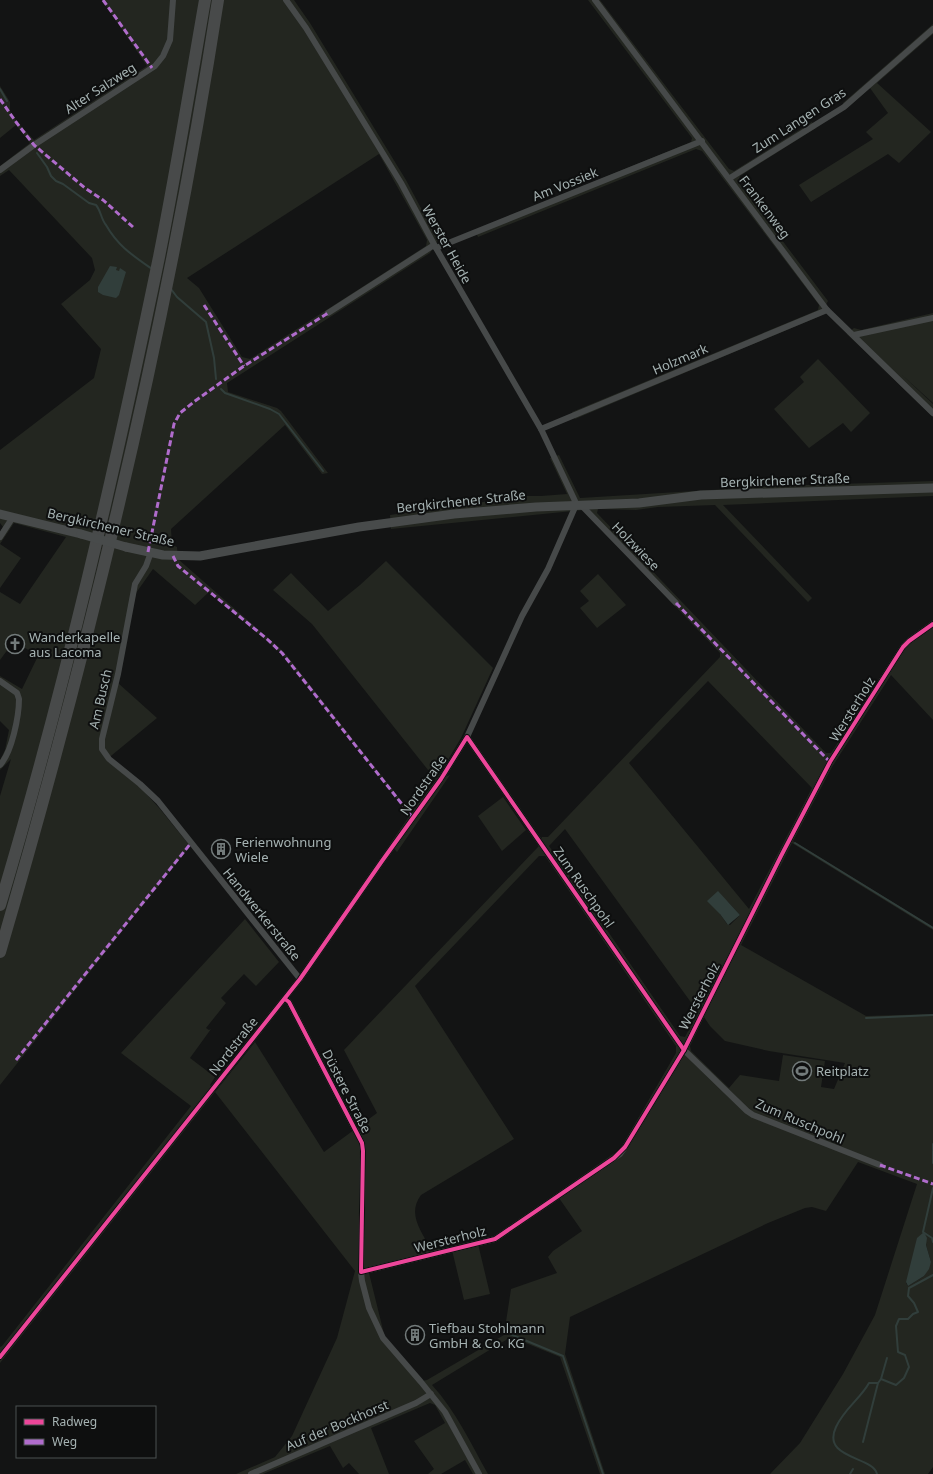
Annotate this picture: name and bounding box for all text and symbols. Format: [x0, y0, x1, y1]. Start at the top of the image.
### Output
street label: Alter Salzweg [61, 58, 139, 118]
street label: Zum Langen Gras [749, 83, 849, 157]
street label: Am Vossiek [529, 163, 601, 205]
street label: Frankenweg [735, 172, 795, 242]
street label: Werster Heide [418, 202, 476, 286]
street label: Holzmark [649, 339, 711, 379]
street label: Bergkirchener Straße [720, 469, 850, 491]
street label: Bergkirchener Straße [395, 485, 527, 517]
street label: Bergkirchener Straße [46, 504, 176, 550]
street label: Holzwiese [608, 518, 664, 574]
place label: Wanderkapelle aus Lacoma [29, 628, 120, 661]
church icon: Wanderkapelle aus Lacoma [4, 633, 26, 655]
street label: Am Busch [84, 667, 116, 731]
street label: Wersterholz [825, 673, 879, 745]
street label: Nordstraße [396, 751, 450, 819]
place label: Ferienwohnung Wiele [235, 833, 331, 866]
building icon: Ferienwohnung Wiele [210, 838, 232, 860]
street label: Zum Ruschpohl [549, 843, 619, 931]
street label: Handwerkerstraße [219, 864, 305, 964]
street label: Wersterholz [674, 959, 724, 1033]
street label: Nordstraße [204, 1013, 262, 1079]
street label: Düstere Straße [318, 1046, 376, 1136]
sports icon: Reitplatz [791, 1060, 813, 1082]
place label: Reitplatz [816, 1062, 869, 1080]
street label: Zum Ruschpohl [753, 1094, 847, 1148]
street label: Wersterholz [412, 1221, 488, 1257]
place label: Tiefbau Stohlmann GmbH & Co. KG [429, 1319, 545, 1352]
building icon: Tiefbau Stohlmann GmbH & Co. KG [404, 1324, 426, 1346]
street label: Auf der Bockhorst [283, 1395, 391, 1455]
legend [16, 1406, 156, 1458]
text: Radweg [52, 1413, 97, 1430]
text: Weg [52, 1433, 77, 1450]

